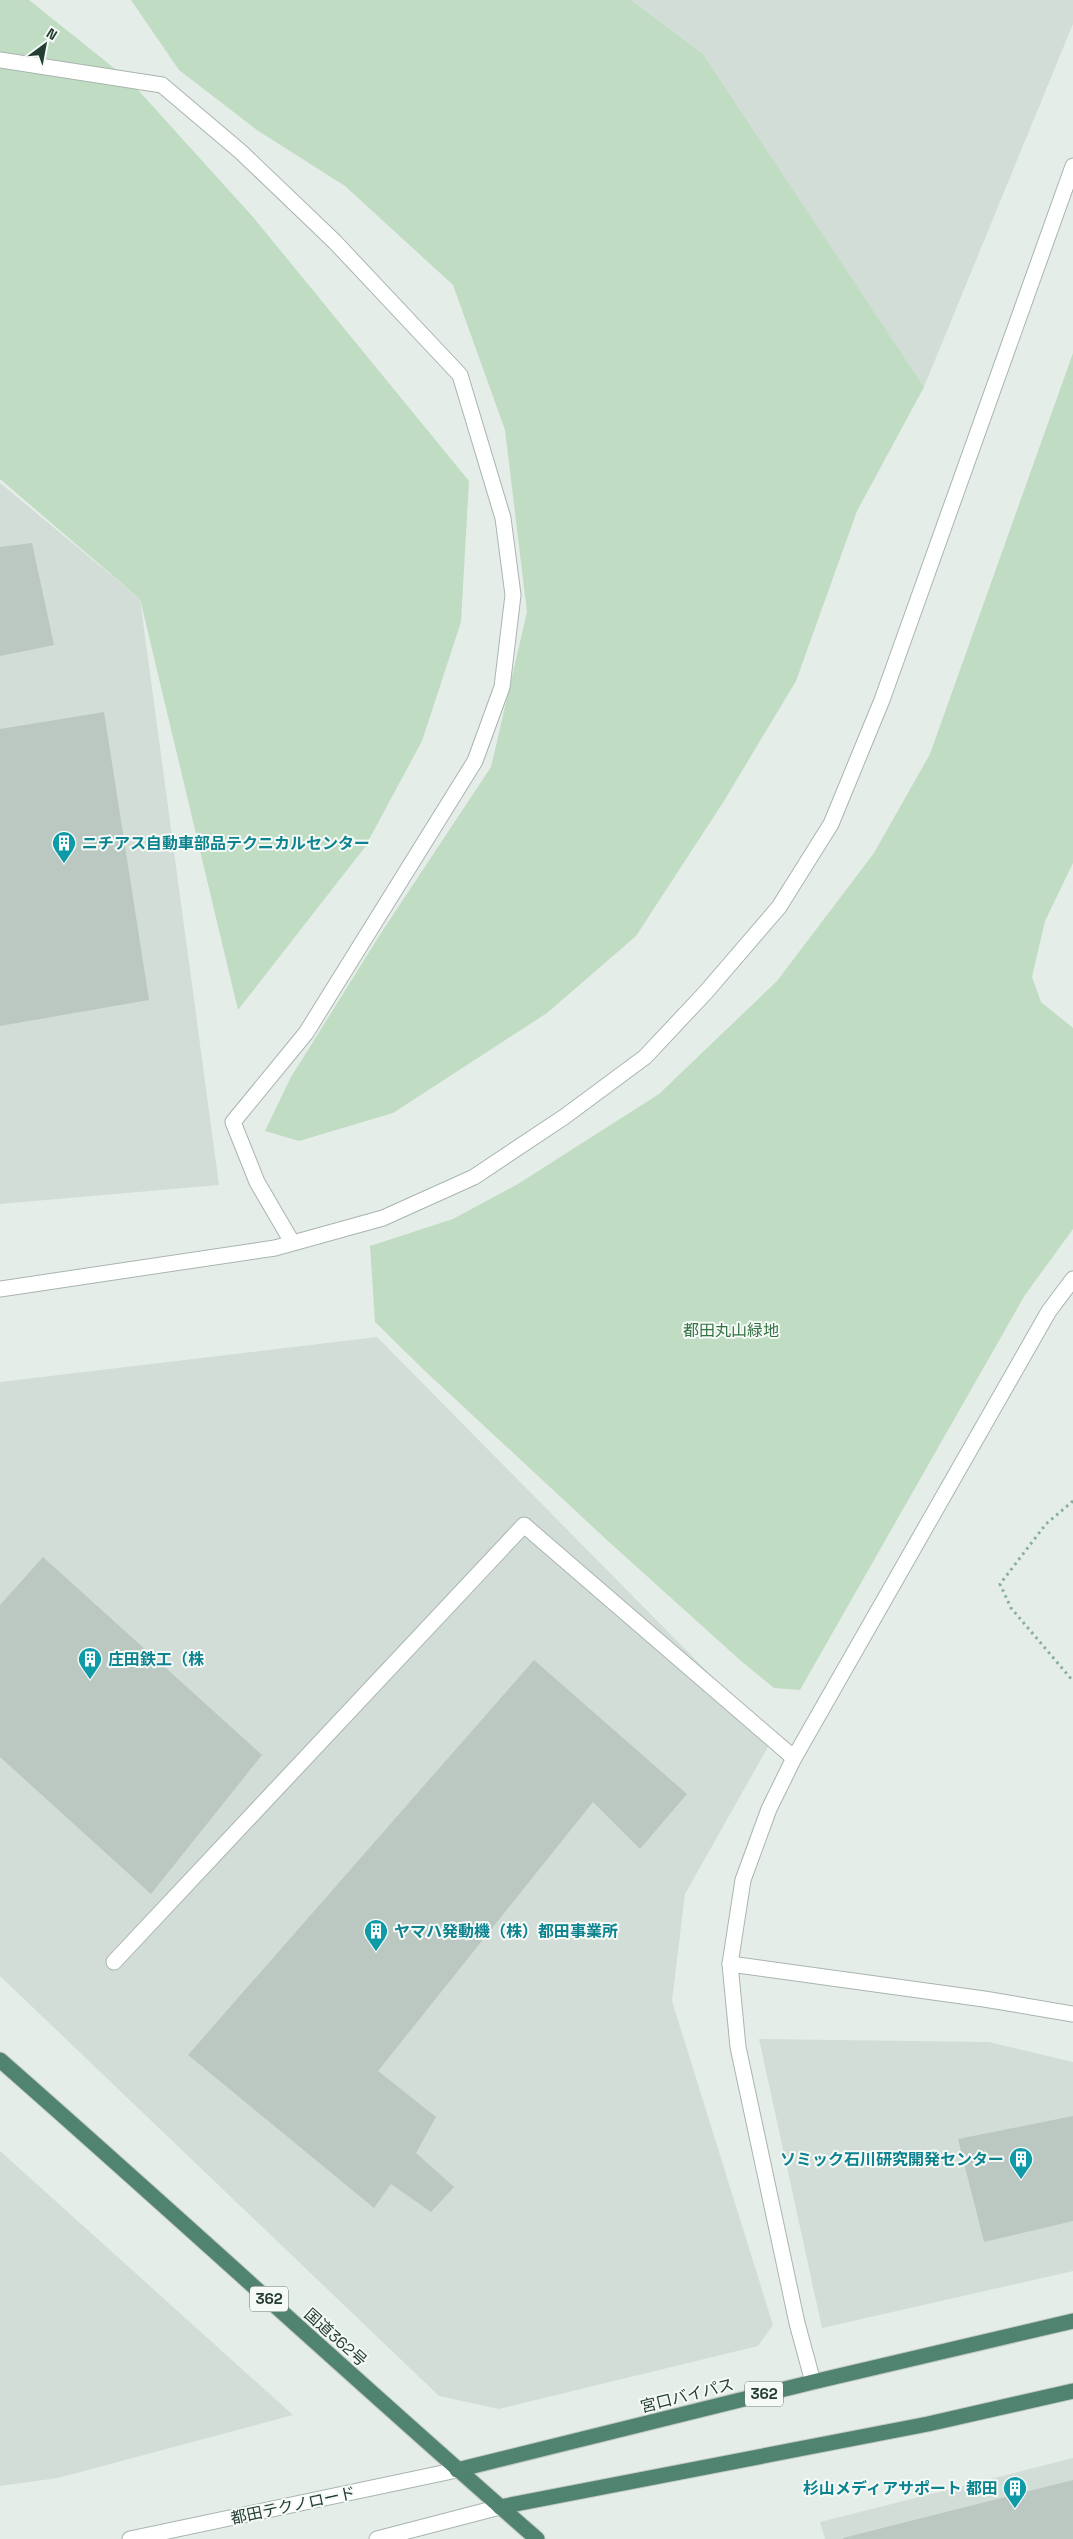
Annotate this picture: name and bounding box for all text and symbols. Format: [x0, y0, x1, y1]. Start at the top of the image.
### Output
north arrow [20, 20, 70, 70]
text: N [43, 24, 61, 44]
building icon: ニチアス自動車部品テクニカルセンター [51, 830, 77, 864]
place label: ニチアス自動車部品テクニカルセンター [82, 833, 370, 854]
park label: 都田丸山緑地 [683, 1320, 779, 1341]
building icon: 庄田鉄工（株 [77, 1646, 103, 1680]
place label: 庄田鉄工（株 [108, 1649, 204, 1670]
building icon: ヤマハ発動機（株）都田事業所 [363, 1918, 389, 1952]
place label: ヤマハ発動機（株）都田事業所 [394, 1921, 618, 1942]
building icon: ソミック石川研究開発センター [1008, 2146, 1034, 2180]
place label: ソミック石川研究開発センター [780, 2149, 1004, 2170]
road number: 362 [250, 2286, 288, 2312]
street label: 国道362号 [300, 2304, 371, 2371]
street label: 宮口バイパス [638, 2374, 736, 2417]
road number: 362 [745, 2382, 783, 2406]
building icon: 杉山メディアサポート 都田 [1002, 2475, 1028, 2509]
place label: 杉山メディアサポート 都田 [803, 2478, 998, 2499]
street label: 都田テクノロード [229, 2482, 357, 2529]

